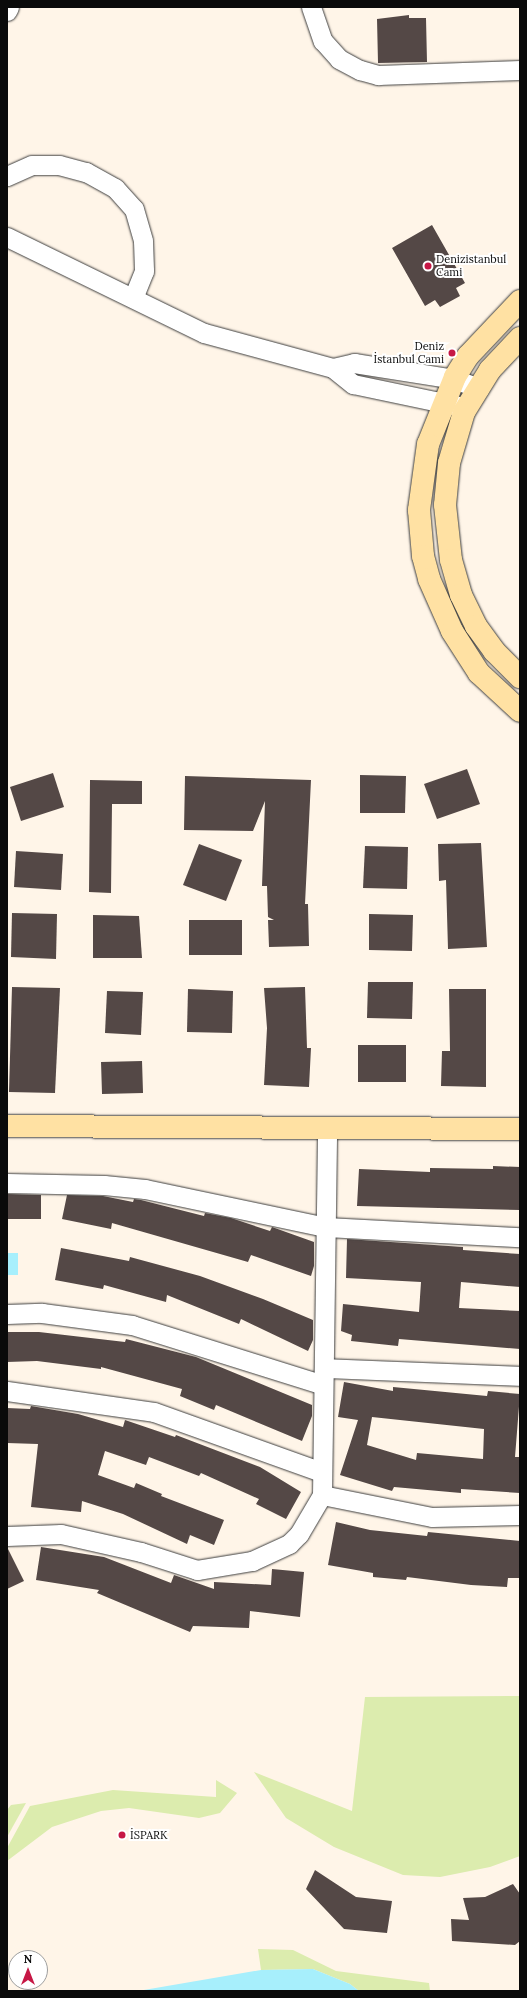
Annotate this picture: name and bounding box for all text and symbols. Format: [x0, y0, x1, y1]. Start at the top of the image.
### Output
place label: Denizistanbul Cami [436, 253, 506, 279]
marker: Denizistanbul Cami [423, 261, 433, 271]
place label: Deniz İstanbul Cami [374, 340, 444, 366]
marker: Deniz İstanbul Cami [447, 348, 457, 358]
place label: İSPARK [130, 1828, 168, 1842]
marker: İSPARK [117, 1830, 127, 1840]
north arrow [8, 1950, 48, 1990]
text: N [24, 1952, 32, 1966]

